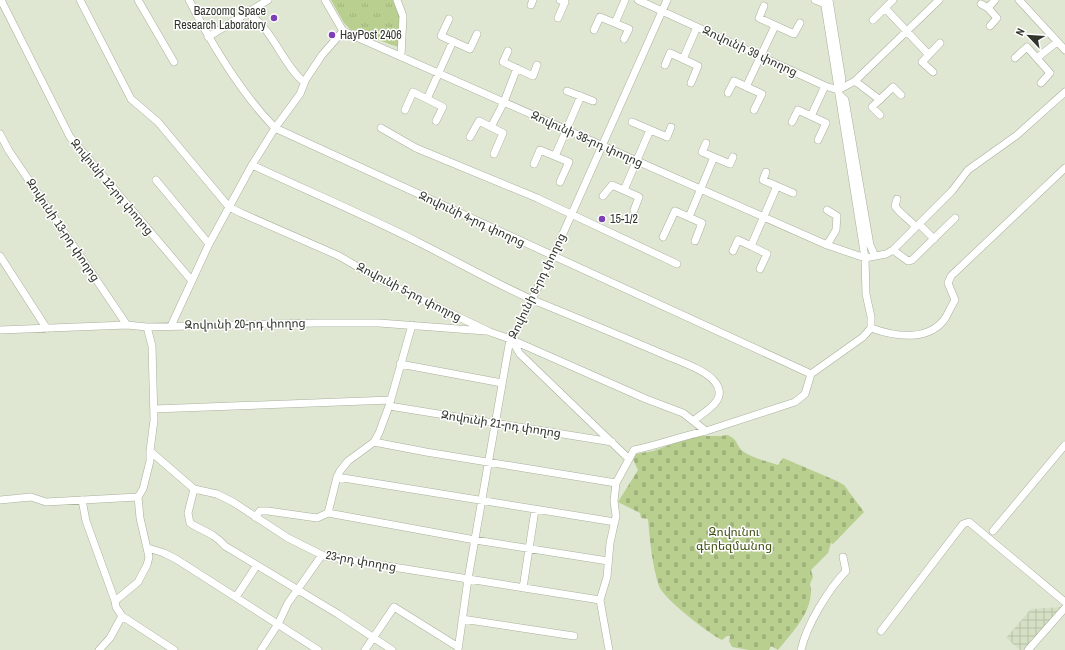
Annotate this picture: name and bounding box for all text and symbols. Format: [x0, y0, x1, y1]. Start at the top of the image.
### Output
place label: Bazoomq Space Research Laboratory [174, 3, 266, 33]
marker: Bazoomq Space Research Laboratory [269, 13, 279, 23]
north arrow [1009, 16, 1049, 56]
street label: Զովունի 39 փողոց [700, 22, 800, 80]
text: N [1012, 26, 1028, 38]
place label: HayPost 2406 [340, 27, 402, 43]
marker: HayPost 2406 [327, 30, 337, 40]
street label: Զովունի 38-րդ փողոց [528, 107, 646, 171]
street label: Զովունի 12-րդ փողոց [67, 135, 157, 239]
street label: Զովունի 13-րդ փողոց [22, 175, 104, 285]
street label: Զովունի 4-րդ փողոց [416, 187, 528, 251]
place label: 15-1/2 [610, 211, 638, 227]
marker: 15-1/2 [597, 214, 607, 224]
street label: Զովունի 6-րդ փողոց [504, 230, 570, 342]
street label: Զովունի 5-րդ փողոց [354, 259, 464, 325]
street label: Զովունի 20-րդ փողոց [184, 315, 306, 333]
street label: Զովունի 21-րդ փողոց [440, 407, 562, 441]
park label: Զովունու գերեզմանոց [696, 524, 772, 554]
street label: 23-րդ փողոց [324, 547, 398, 575]

